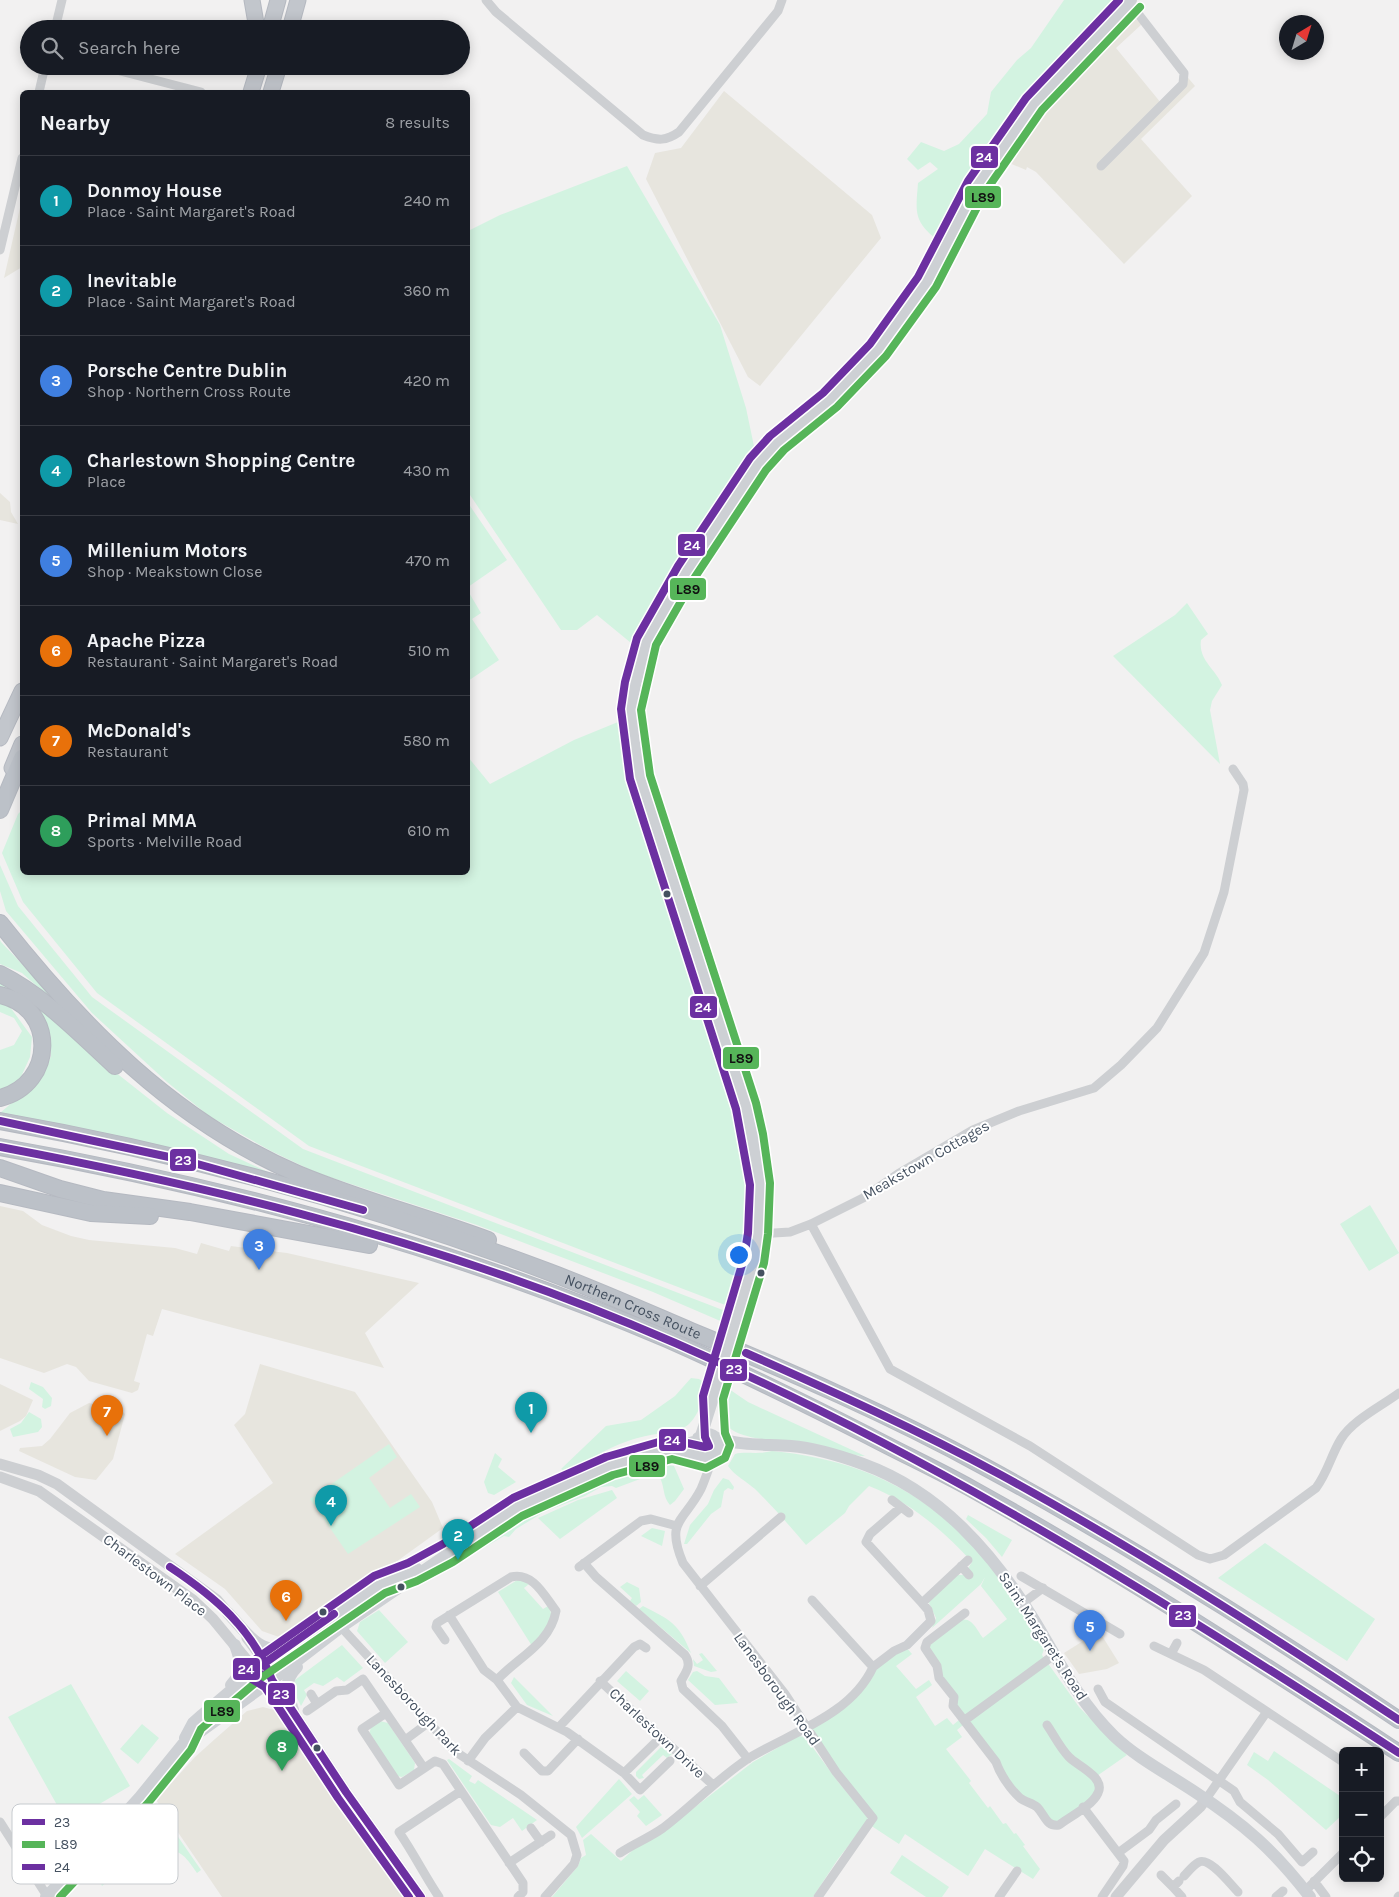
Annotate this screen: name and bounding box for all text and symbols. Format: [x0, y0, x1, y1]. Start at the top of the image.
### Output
north arrow [1279, 15, 1324, 60]
search box [20, 20, 470, 75]
icon: search [38, 34, 66, 62]
text: Search here [78, 37, 180, 59]
text: Nearby [40, 111, 110, 135]
text: 8 results [385, 113, 450, 132]
line badge: 24 [970, 145, 999, 169]
text: 24 [976, 149, 993, 166]
text: Donmoy House [87, 180, 222, 202]
line badge: L89 [964, 185, 1002, 209]
text: L89 [971, 189, 995, 206]
text: 1 [53, 191, 59, 210]
text: 240 m [404, 191, 450, 210]
text: Place · Saint Margaret's Road [87, 202, 296, 221]
text: Inevitable [87, 270, 177, 292]
text: 2 [51, 281, 61, 300]
text: 360 m [403, 281, 450, 300]
text: Place · Saint Margaret's Road [87, 292, 296, 311]
text: Porsche Centre Dublin [87, 360, 287, 382]
text: 3 [51, 371, 61, 390]
text: 420 m [404, 371, 450, 390]
text: Shop · Northern Cross Route [87, 382, 291, 401]
text: Charlestown Shopping Centre [87, 450, 355, 472]
text: 4 [51, 461, 61, 480]
text: 430 m [403, 461, 450, 480]
text: Place [87, 472, 126, 491]
line badge: 24 [677, 533, 706, 557]
text: 24 [684, 537, 701, 554]
text: Millenium Motors [87, 540, 247, 562]
text: 5 [51, 551, 61, 570]
text: 470 m [405, 551, 450, 570]
text: Shop · Meakstown Close [87, 562, 262, 581]
line badge: L89 [669, 577, 707, 601]
text: L89 [676, 581, 700, 598]
text: Apache Pizza [87, 630, 206, 652]
text: 6 [51, 641, 61, 660]
text: 510 m [407, 641, 450, 660]
text: Restaurant · Saint Margaret's Road [87, 652, 338, 671]
text: McDonald's [87, 720, 191, 742]
text: 7 [52, 731, 60, 750]
text: 580 m [403, 731, 450, 750]
text: Restaurant [87, 742, 168, 761]
text: Primal MMA [87, 810, 197, 832]
text: 8 [51, 821, 61, 840]
text: 610 m [407, 821, 450, 840]
text: Sports · Melville Road [87, 832, 242, 851]
unlabelled marker [662, 889, 672, 899]
line badge: 24 [689, 995, 718, 1019]
text: 24 [695, 999, 712, 1016]
line badge: L89 [722, 1046, 760, 1070]
text: L89 [729, 1050, 753, 1067]
street label: Meakstown Cottages [859, 1116, 993, 1204]
line badge: 23 [169, 1148, 197, 1172]
text: 23 [174, 1152, 192, 1169]
pin: 3 [243, 1229, 275, 1270]
your location [726, 1242, 752, 1268]
unlabelled marker [756, 1268, 766, 1278]
street label: Northern Cross Route [562, 1270, 704, 1343]
line badge: 23 [719, 1358, 748, 1382]
text: 23 [725, 1361, 743, 1378]
pin: 1 [515, 1392, 547, 1433]
pin: 7 [91, 1395, 123, 1436]
line badge: 24 [658, 1428, 687, 1452]
text: 24 [664, 1432, 681, 1449]
line badge: L89 [628, 1454, 666, 1478]
text: L89 [635, 1458, 659, 1475]
pin: 4 [315, 1485, 347, 1526]
pin: 2 [442, 1519, 474, 1560]
street label: Charlestown Place [100, 1530, 210, 1620]
street label: Saint Margaret's Road [995, 1568, 1091, 1704]
pin: 6 [270, 1580, 302, 1621]
unlabelled marker [396, 1582, 406, 1592]
line badge: 23 [1168, 1604, 1197, 1628]
unlabelled marker [318, 1607, 328, 1617]
text: 23 [1174, 1607, 1192, 1624]
pin: 5 [1074, 1610, 1106, 1651]
street label: Lanesborough Road [730, 1629, 824, 1749]
street label: Lanesborough Park [363, 1651, 465, 1759]
line badge: 24 [232, 1657, 261, 1681]
text: 24 [238, 1661, 255, 1678]
line badge: 23 [267, 1682, 296, 1706]
street label: Charlestown Drive [605, 1684, 709, 1782]
text: 23 [272, 1686, 290, 1703]
line badge: L89 [203, 1699, 241, 1723]
text: L89 [210, 1703, 234, 1720]
pin: 8 [266, 1730, 298, 1771]
unlabelled marker [312, 1743, 322, 1753]
map controls [1339, 1747, 1384, 1882]
button: + [1339, 1747, 1384, 1792]
button: − [1339, 1792, 1384, 1837]
legend [12, 1804, 178, 1884]
text: 23 [54, 1814, 70, 1831]
text: L89 [54, 1836, 77, 1853]
button: locate [1339, 1837, 1384, 1882]
text: 24 [54, 1859, 70, 1876]

